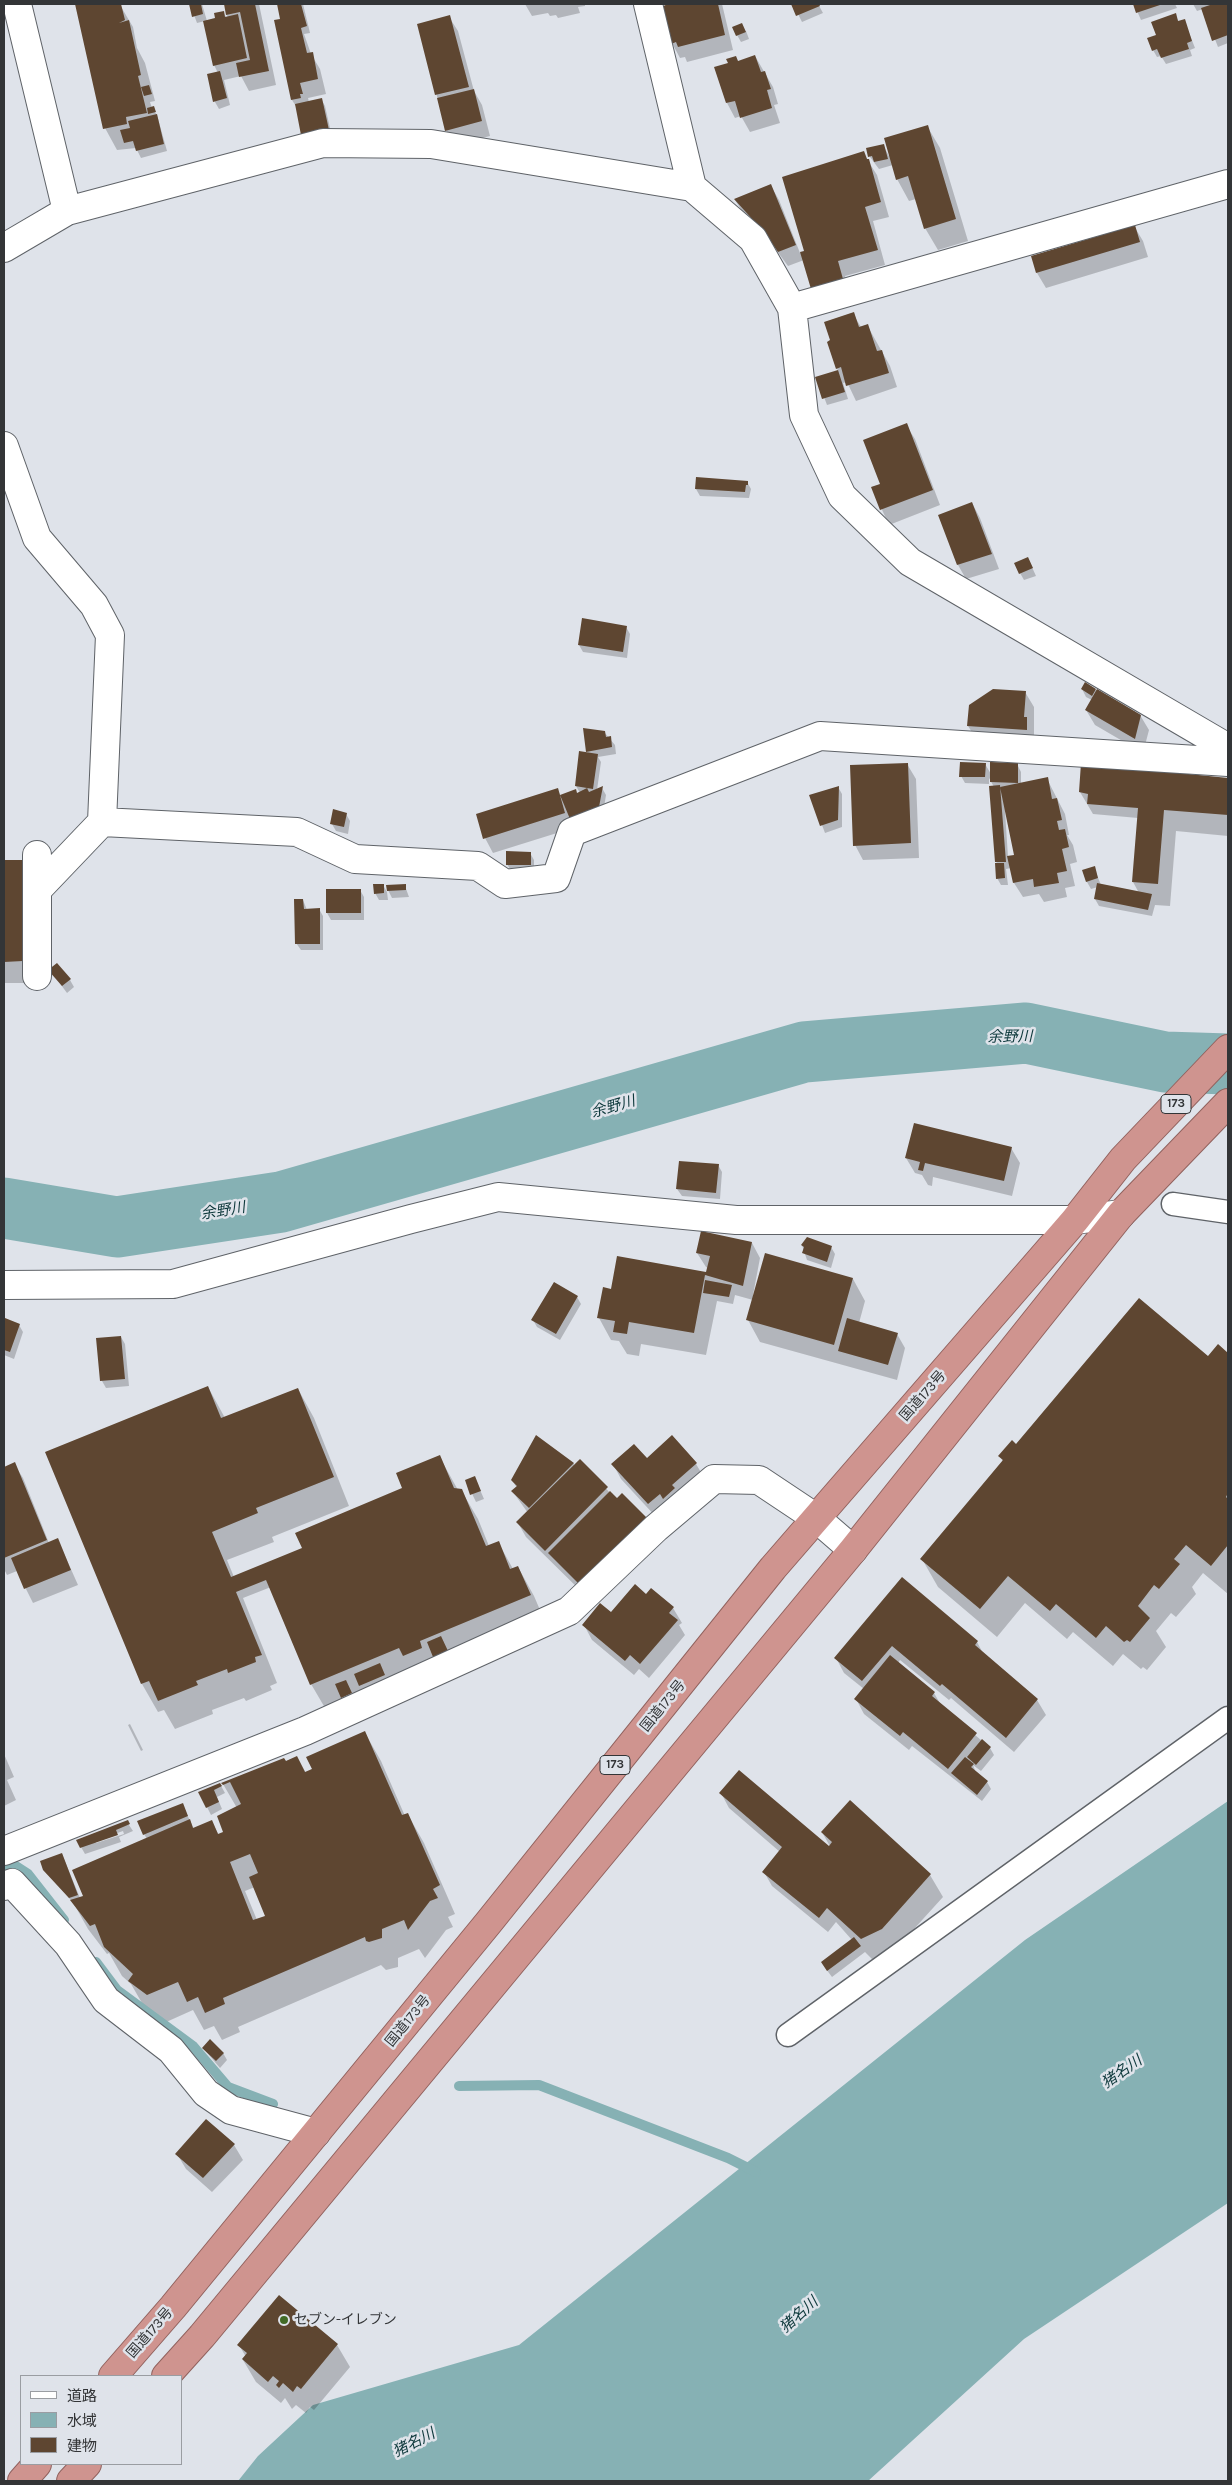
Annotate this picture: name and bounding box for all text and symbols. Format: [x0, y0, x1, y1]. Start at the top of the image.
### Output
water label: 余野川 [987, 1028, 1033, 1046]
water label: 余野川 [589, 1092, 637, 1122]
road number: 173 [1161, 1094, 1191, 1114]
water label: 余野川 [199, 1199, 247, 1223]
street label: 国道173号 [896, 1367, 950, 1425]
street label: 国道173号 [637, 1677, 689, 1735]
road number: 173 [600, 1756, 630, 1774]
street label: 国道173号 [382, 1992, 434, 2050]
water label: 猪名川 [1098, 2052, 1146, 2092]
water label: 猪名川 [776, 2293, 822, 2337]
street label: 国道173号 [123, 2304, 177, 2362]
place label: セブン-イレブン [294, 2312, 397, 2328]
marker: セブン-イレブン [278, 2314, 290, 2326]
legend [20, 2375, 182, 2465]
text: 道路 [67, 2387, 97, 2405]
text: 水域 [67, 2412, 97, 2430]
water label: 猪名川 [390, 2425, 438, 2461]
text: 建物 [67, 2437, 97, 2455]

